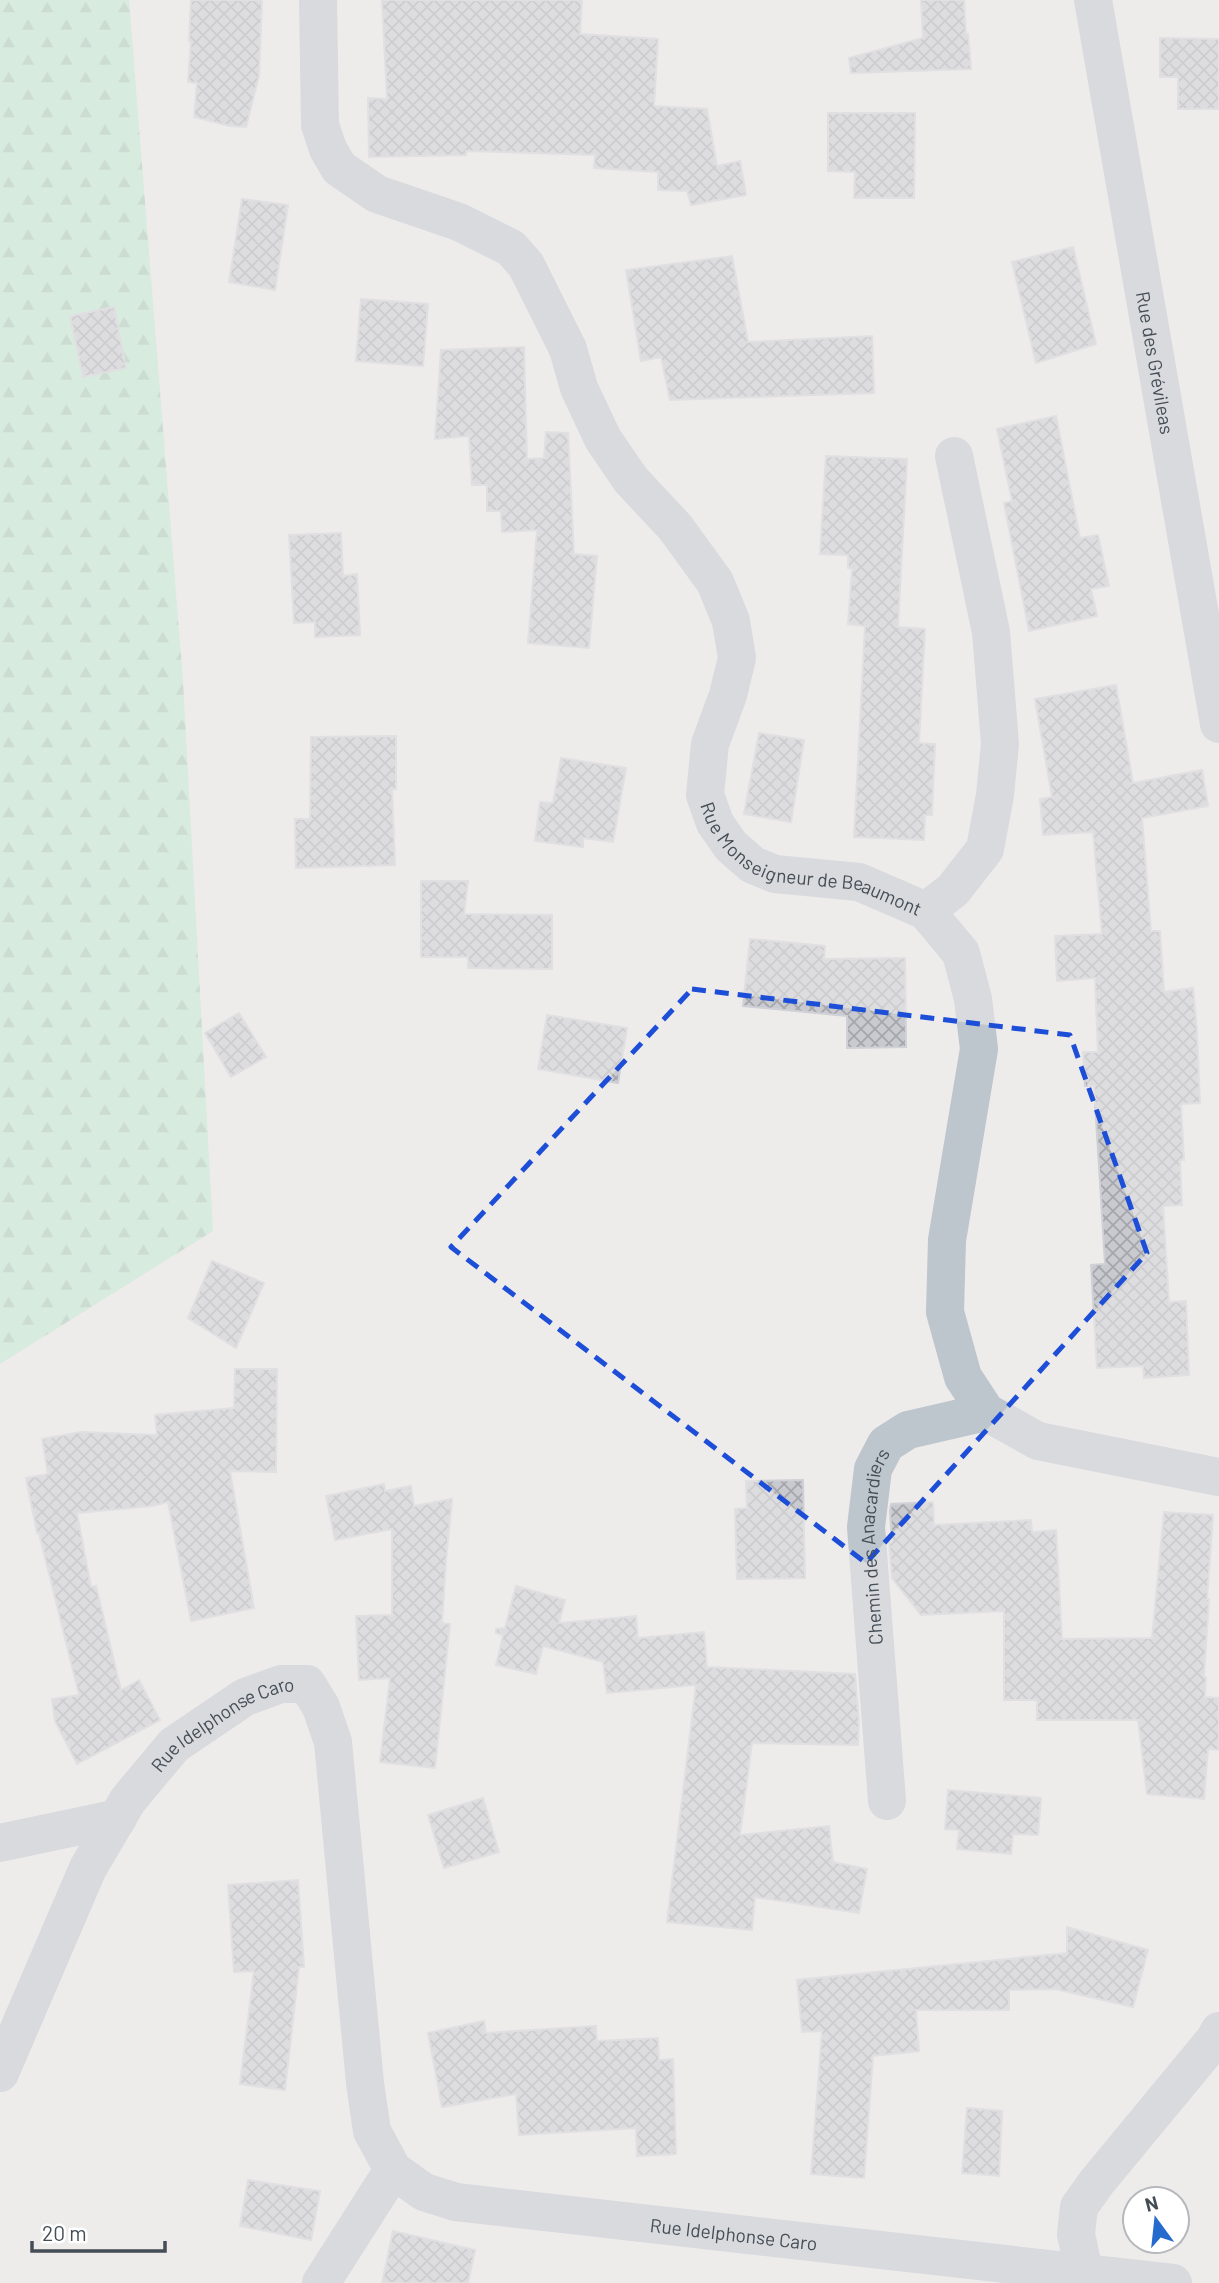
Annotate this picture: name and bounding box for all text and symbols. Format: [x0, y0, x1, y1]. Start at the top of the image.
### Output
street label: Rue des Grévileas [1132, 289, 1180, 436]
street label: Rue Monseigneur de Beaumont [697, 799, 926, 919]
street label: Chemin des Anacardiers [854, 1444, 893, 1646]
street label: Rue Idelphonse Caro [145, 1672, 294, 1776]
north arrow [1121, 2185, 1191, 2255]
text: N [1142, 2190, 1161, 2216]
scale bar [32, 2210, 164, 2254]
street label: Rue Idelphonse Caro [649, 2213, 819, 2254]
text: 20 m [42, 2220, 87, 2245]

